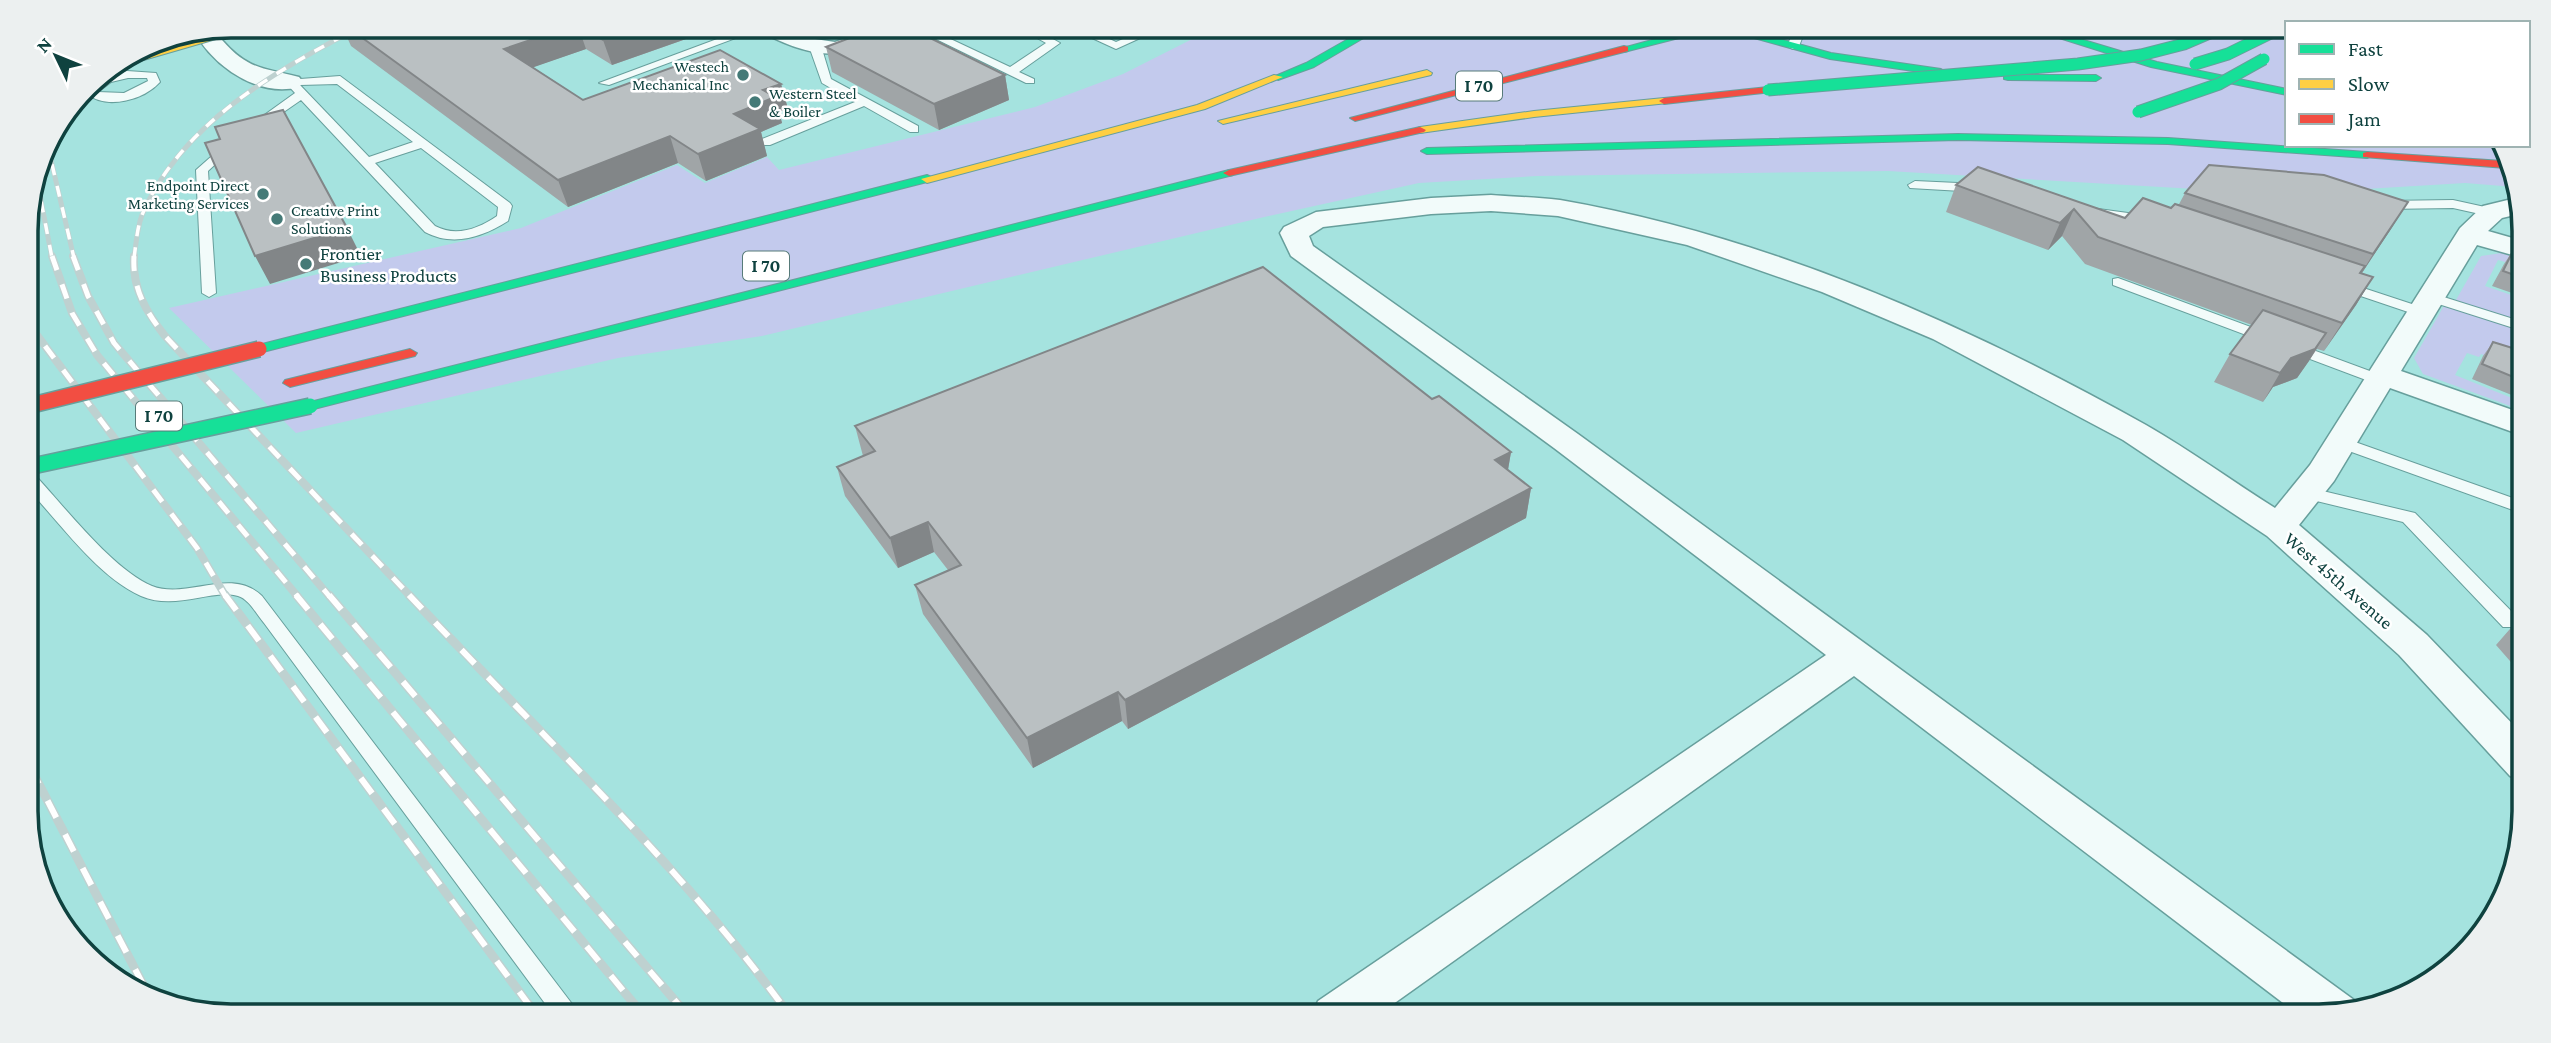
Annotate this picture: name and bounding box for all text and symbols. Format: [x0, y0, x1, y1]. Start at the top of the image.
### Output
north arrow [21, 21, 91, 91]
legend [2285, 21, 2530, 147]
text: N [32, 33, 56, 57]
text: Fast [2348, 37, 2384, 61]
place label: Westech Mechanical Inc [632, 58, 729, 93]
marker: Westech Mechanical Inc [735, 67, 751, 83]
road number: I 70 [1456, 72, 1502, 100]
text: Slow [2348, 72, 2390, 96]
place label: Western Steel & Boiler [769, 85, 857, 120]
marker: Western Steel & Boiler [747, 94, 763, 110]
text: Jam [2346, 107, 2381, 131]
place label: Endpoint Direct Marketing Services [128, 177, 250, 213]
marker: Endpoint Direct Marketing Services [255, 186, 271, 202]
place label: Creative Print Solutions [291, 202, 379, 237]
marker: Creative Print Solutions [269, 211, 285, 227]
place label: Frontier Business Products [320, 243, 457, 286]
road number: I 70 [743, 252, 789, 280]
marker: Frontier Business Products [298, 256, 314, 272]
road number: I 70 [136, 402, 182, 430]
street label: West 45th Avenue [2280, 528, 2397, 633]

